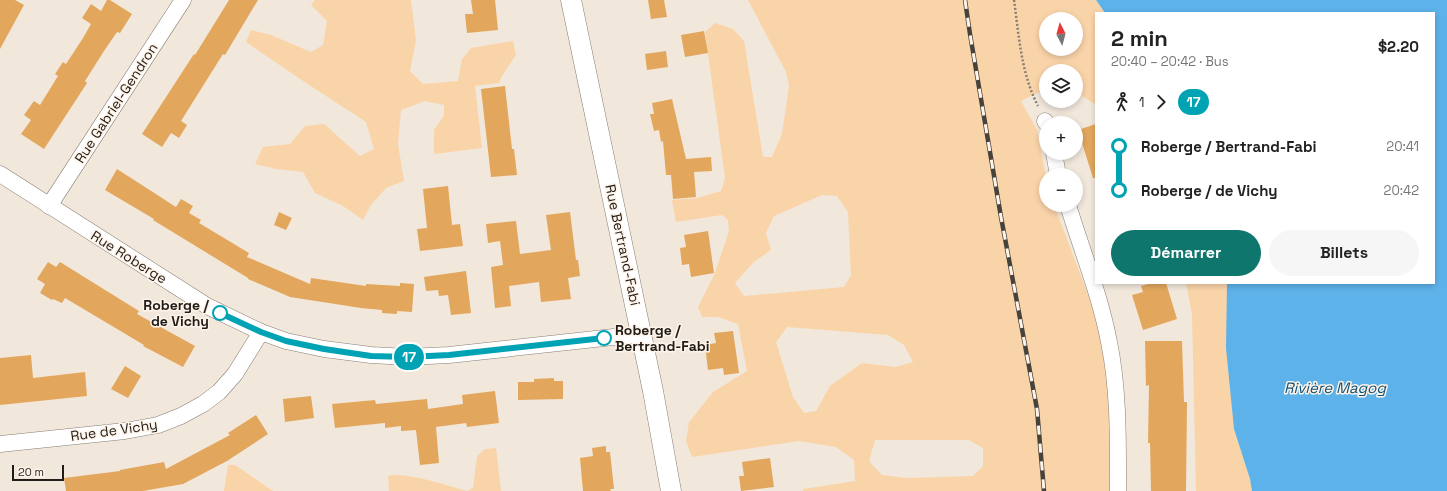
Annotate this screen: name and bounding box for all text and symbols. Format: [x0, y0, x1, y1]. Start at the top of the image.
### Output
north arrow [1039, 12, 1083, 56]
map controls [1039, 12, 1083, 212]
text: 2 min [1111, 24, 1168, 52]
text: $2.20 [1378, 37, 1419, 56]
street label: Rue Gabriel-Gendron [70, 39, 162, 167]
text: 20:40 – 20:42 · Bus [1111, 53, 1229, 70]
button: layers [1039, 64, 1083, 108]
icon: walk [1111, 91, 1133, 113]
icon: forward [1150, 91, 1172, 113]
text: 17 [1186, 93, 1201, 111]
text: 1 [1139, 94, 1144, 111]
button: + [1039, 116, 1083, 160]
text: Roberge / Bertrand-Fabi [1141, 137, 1316, 156]
text: 20:41 [1386, 138, 1419, 155]
button: − [1039, 168, 1083, 212]
text: Roberge / de Vichy [1141, 181, 1278, 200]
text: 20:42 [1384, 182, 1419, 199]
street label: Rue Bertrand-Fabi [601, 183, 645, 307]
street label: Rue Roberge [88, 226, 170, 288]
button: Démarrer [1111, 230, 1261, 276]
button: Billets [1269, 230, 1419, 276]
place label: Roberge / de Vichy [143, 296, 210, 330]
marker: Roberge / de Vichy [212, 305, 228, 321]
place label: Roberge / Bertrand-Fabi [615, 321, 710, 355]
marker: Roberge / Bertrand-Fabi [596, 330, 612, 346]
line badge: 17 [391, 344, 427, 370]
text: 17 [402, 348, 416, 366]
water label: Rivière Magog [1284, 378, 1387, 397]
street label: Rue de Vichy [69, 415, 159, 445]
scale bar [12, 463, 64, 482]
text: 20 m [18, 465, 44, 479]

